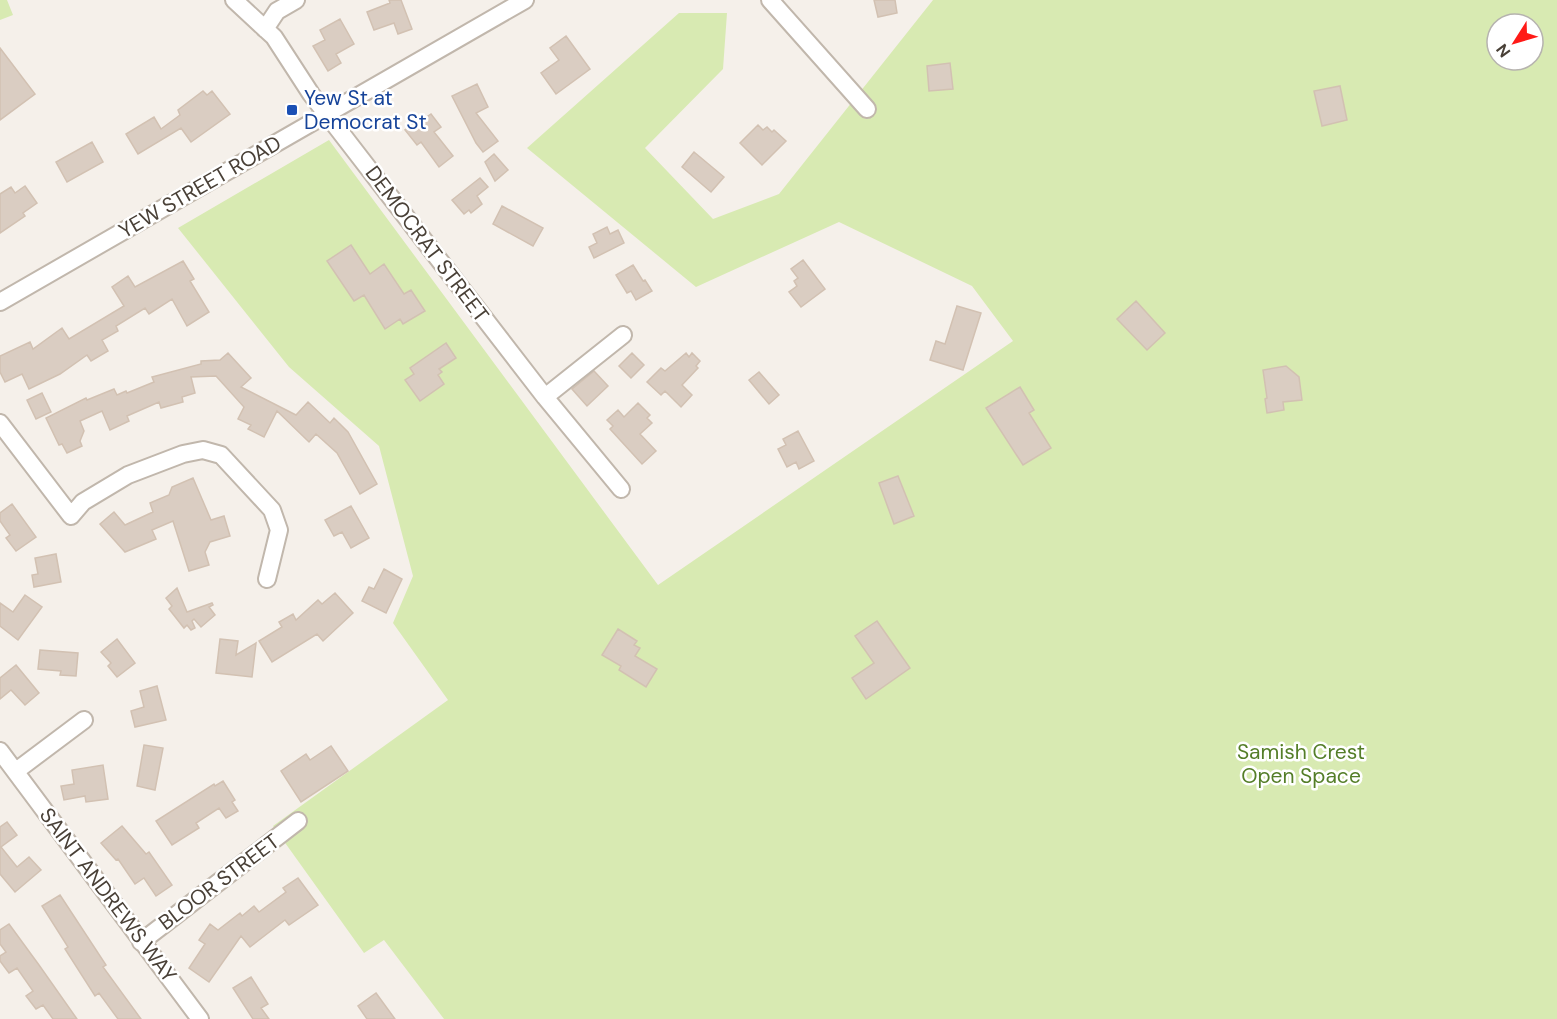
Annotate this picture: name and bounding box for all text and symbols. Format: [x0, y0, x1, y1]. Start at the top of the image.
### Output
north arrow [1485, 12, 1545, 72]
text: N [1492, 40, 1515, 62]
place label: Yew St at Democrat St [304, 84, 427, 136]
marker: Yew St at Democrat St [285, 103, 299, 117]
street label: YEW STREET ROAD [114, 129, 286, 245]
street label: DEMOCRAT STREET [359, 160, 495, 328]
park label: Samish Crest Open Space [1237, 738, 1365, 790]
street label: SAINT ANDREWS WAY [33, 802, 183, 988]
street label: BLOOR STREET [153, 827, 285, 937]

